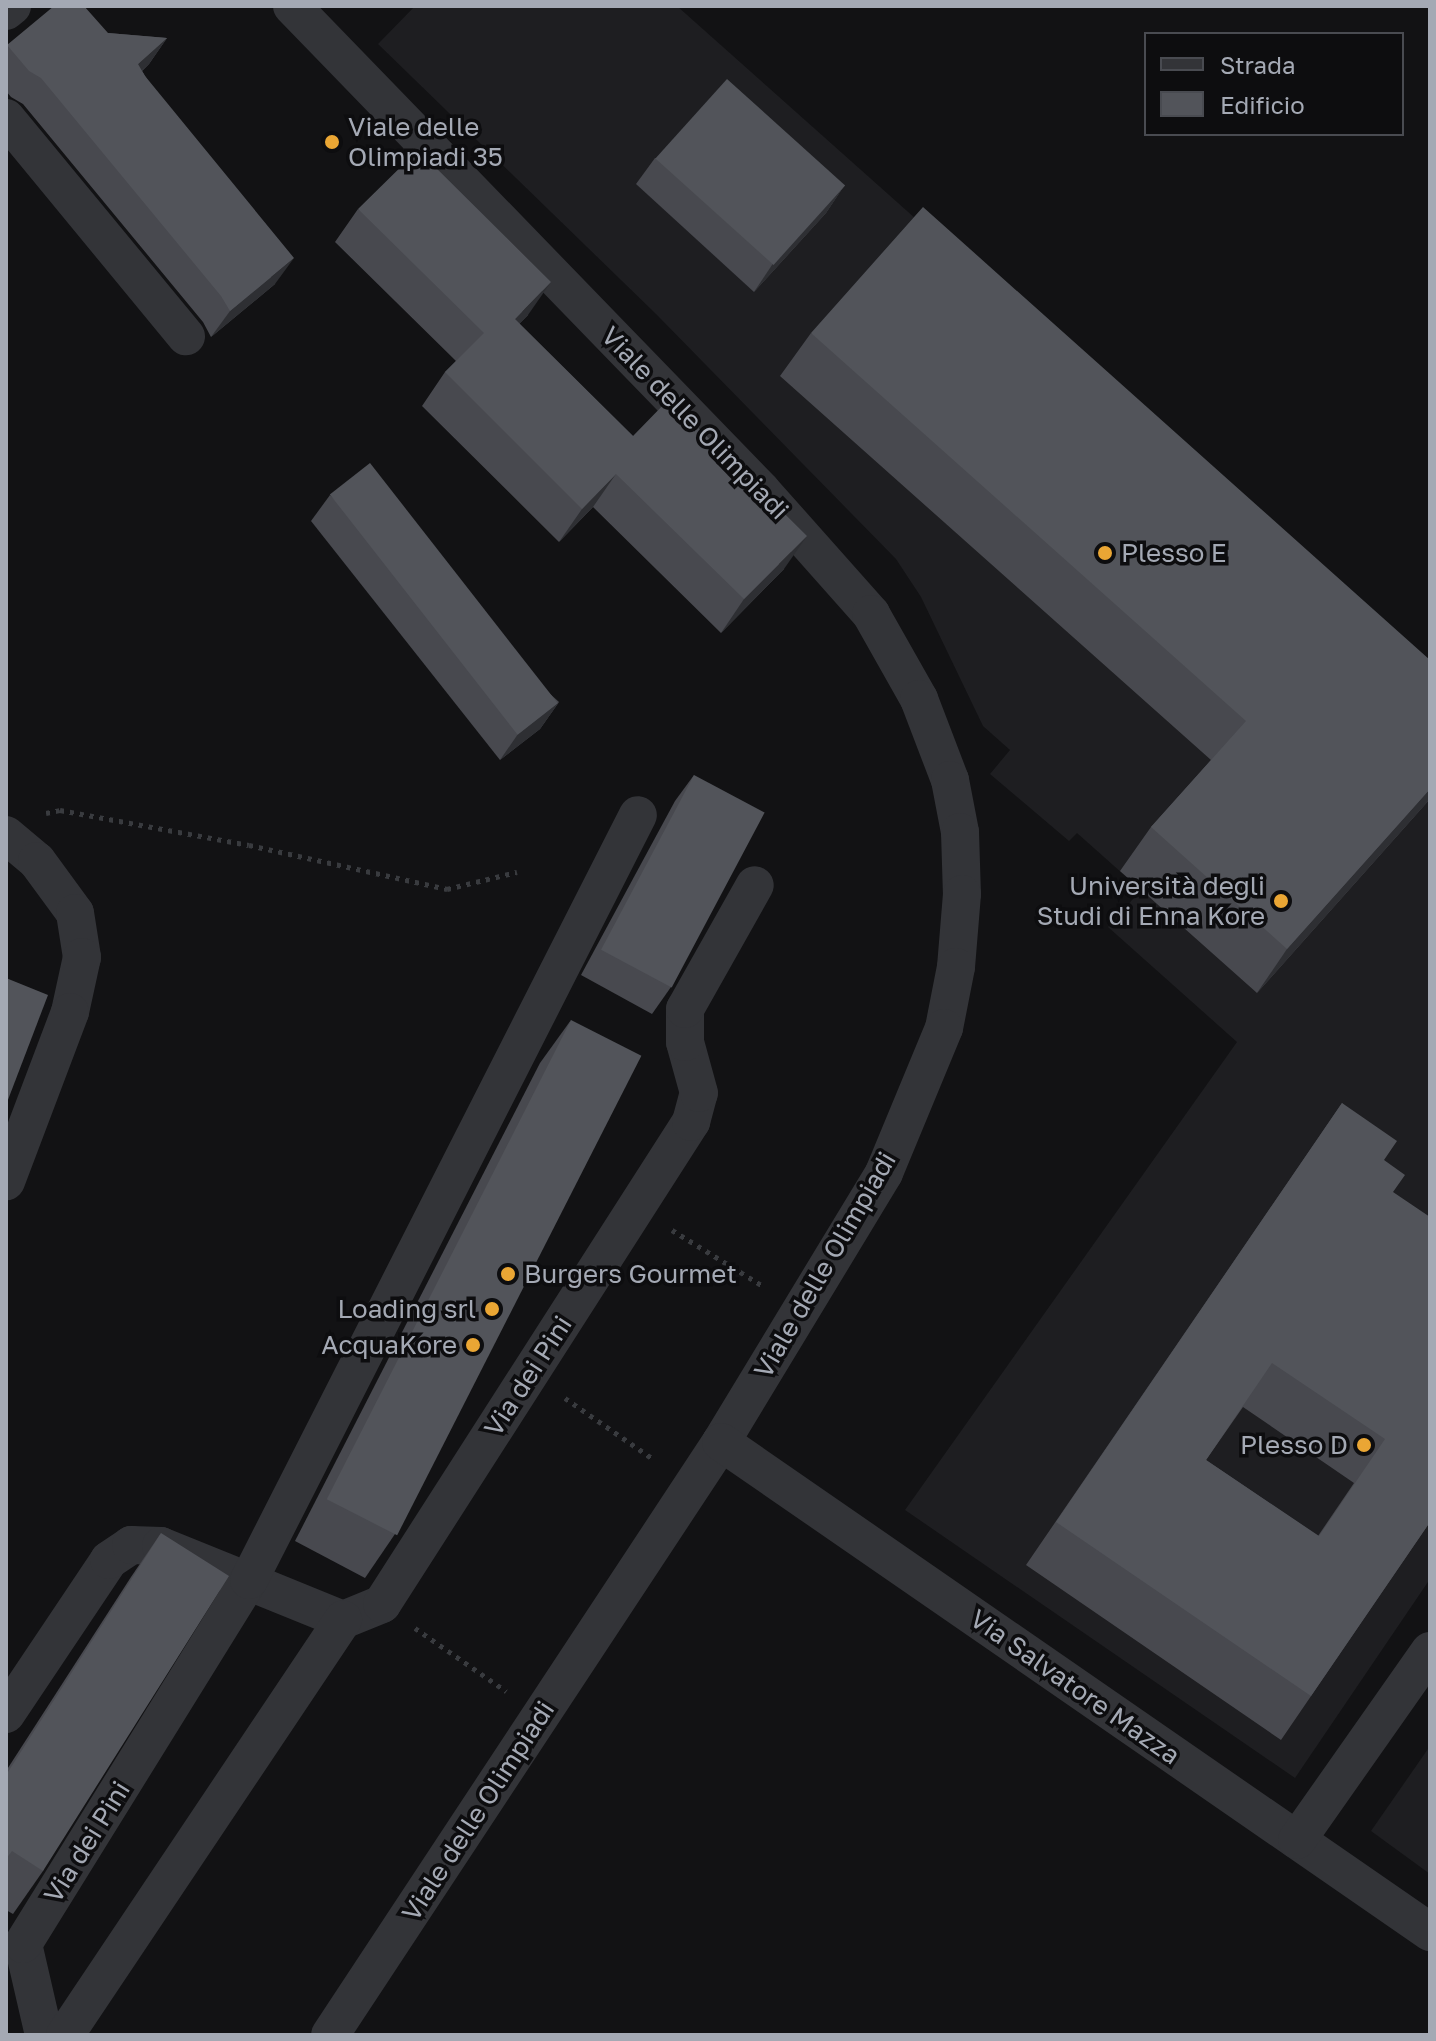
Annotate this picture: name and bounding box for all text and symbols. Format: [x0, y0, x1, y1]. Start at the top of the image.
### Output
legend [1144, 32, 1404, 136]
text: Strada [1220, 50, 1295, 79]
text: Edificio [1220, 90, 1305, 119]
place label: Viale delle Olimpiadi 35 [348, 111, 503, 172]
marker: Viale delle Olimpiadi 35 [323, 133, 341, 151]
street label: Viale delle Olimpiadi [595, 320, 795, 526]
place label: Plesso E [1121, 537, 1227, 569]
marker: Plesso E [1096, 544, 1114, 562]
place label: Università degli Studi di Enna Kore [1037, 870, 1265, 932]
marker: Università degli Studi di Enna Kore [1272, 892, 1290, 910]
street label: Viale delle Olimpiadi [748, 1146, 902, 1384]
place label: Burgers Gourmet [524, 1258, 737, 1290]
marker: Burgers Gourmet [499, 1265, 517, 1283]
place label: Loading srl [337, 1293, 476, 1325]
marker: Loading srl [483, 1300, 501, 1318]
street label: Via dei Pini [478, 1310, 578, 1442]
place label: AcquaKore [321, 1329, 457, 1361]
marker: AcquaKore [464, 1336, 482, 1354]
place label: Plesso D [1240, 1429, 1348, 1461]
marker: Plesso D [1355, 1436, 1373, 1454]
street label: Via Salvatore Mazza [964, 1603, 1186, 1771]
street label: Viale delle Olimpiadi [395, 1695, 561, 1927]
street label: Via dei Pini [37, 1776, 137, 1908]

